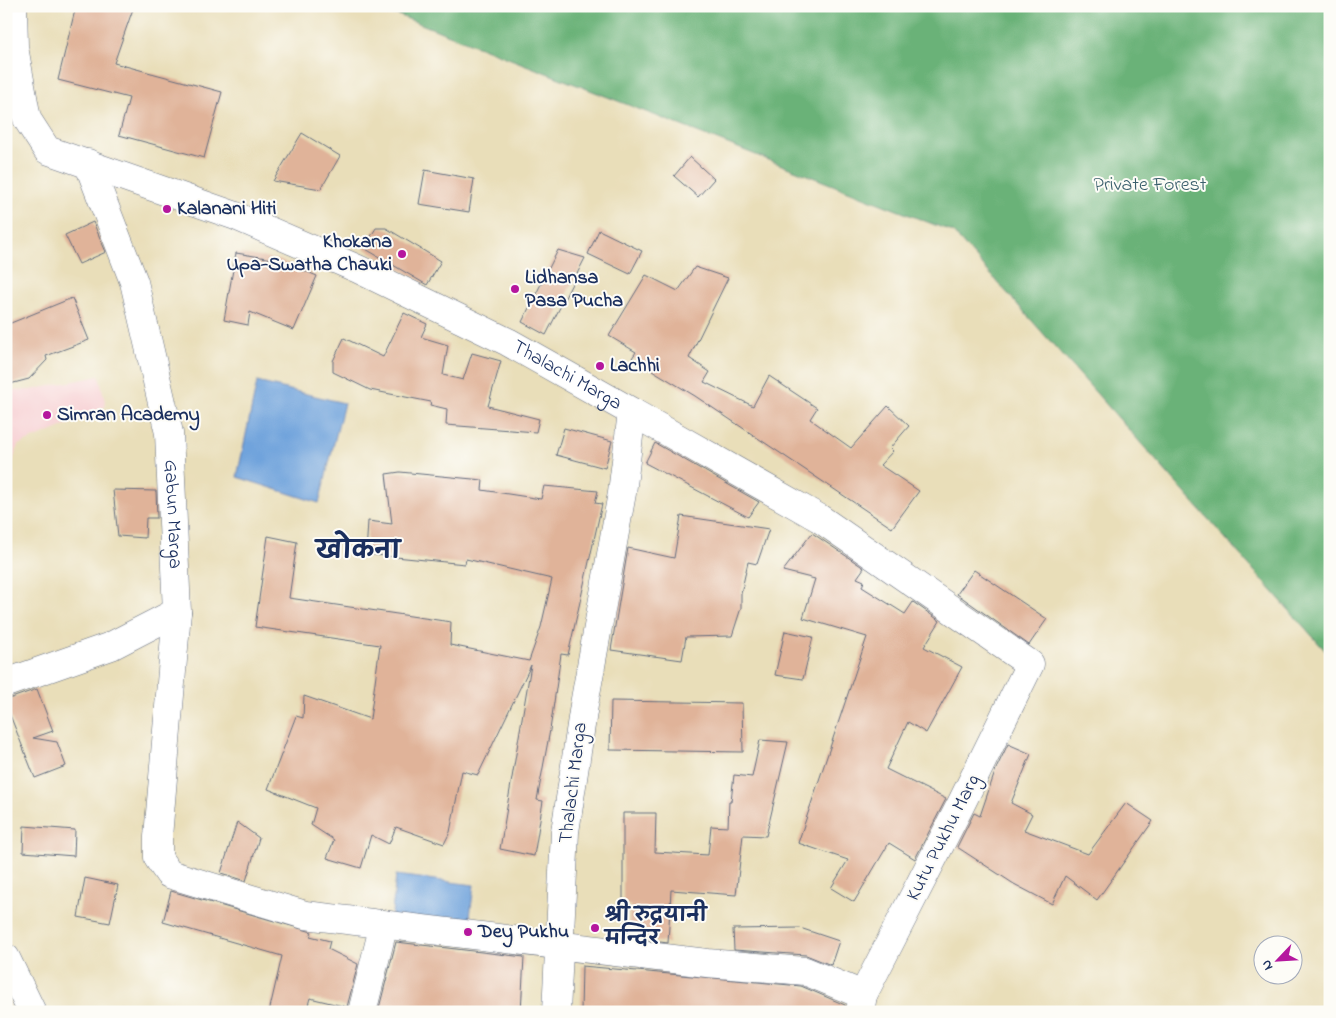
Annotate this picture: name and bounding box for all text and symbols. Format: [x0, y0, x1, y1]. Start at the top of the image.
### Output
park label: Private Forest [1094, 171, 1207, 200]
place label: Kalanani Hiti [177, 195, 277, 224]
marker: Kalanani Hiti [161, 203, 173, 215]
place label: Khokana Upa-Swatha Chauki [226, 228, 392, 280]
marker: Khokana Upa-Swatha Chauki [396, 248, 408, 260]
place label: Lidhansa Pasa Pucha [525, 264, 623, 316]
marker: Lidhansa Pasa Pucha [509, 283, 521, 295]
street label: Thalachi Marga [507, 333, 627, 418]
place label: Lachhi [610, 352, 660, 381]
marker: Lachhi [594, 360, 606, 372]
place label: Simran Academy [57, 401, 200, 431]
marker: Simran Academy [41, 409, 53, 421]
street label: Gabun Marga [156, 459, 190, 570]
district label: खोकना [314, 530, 402, 570]
street label: Thalachi Marga [552, 721, 597, 845]
street label: Kutu Pukhu Marg [900, 770, 989, 907]
place label: श्री रुद्रयानी मन्दिर [603, 899, 709, 954]
place label: Dey Pukhu [477, 918, 569, 948]
marker: श्री रुद्रयानी मन्दिर [589, 922, 601, 934]
marker: Dey Pukhu [462, 926, 474, 938]
north arrow [1254, 936, 1304, 986]
text: N [1256, 956, 1279, 974]

